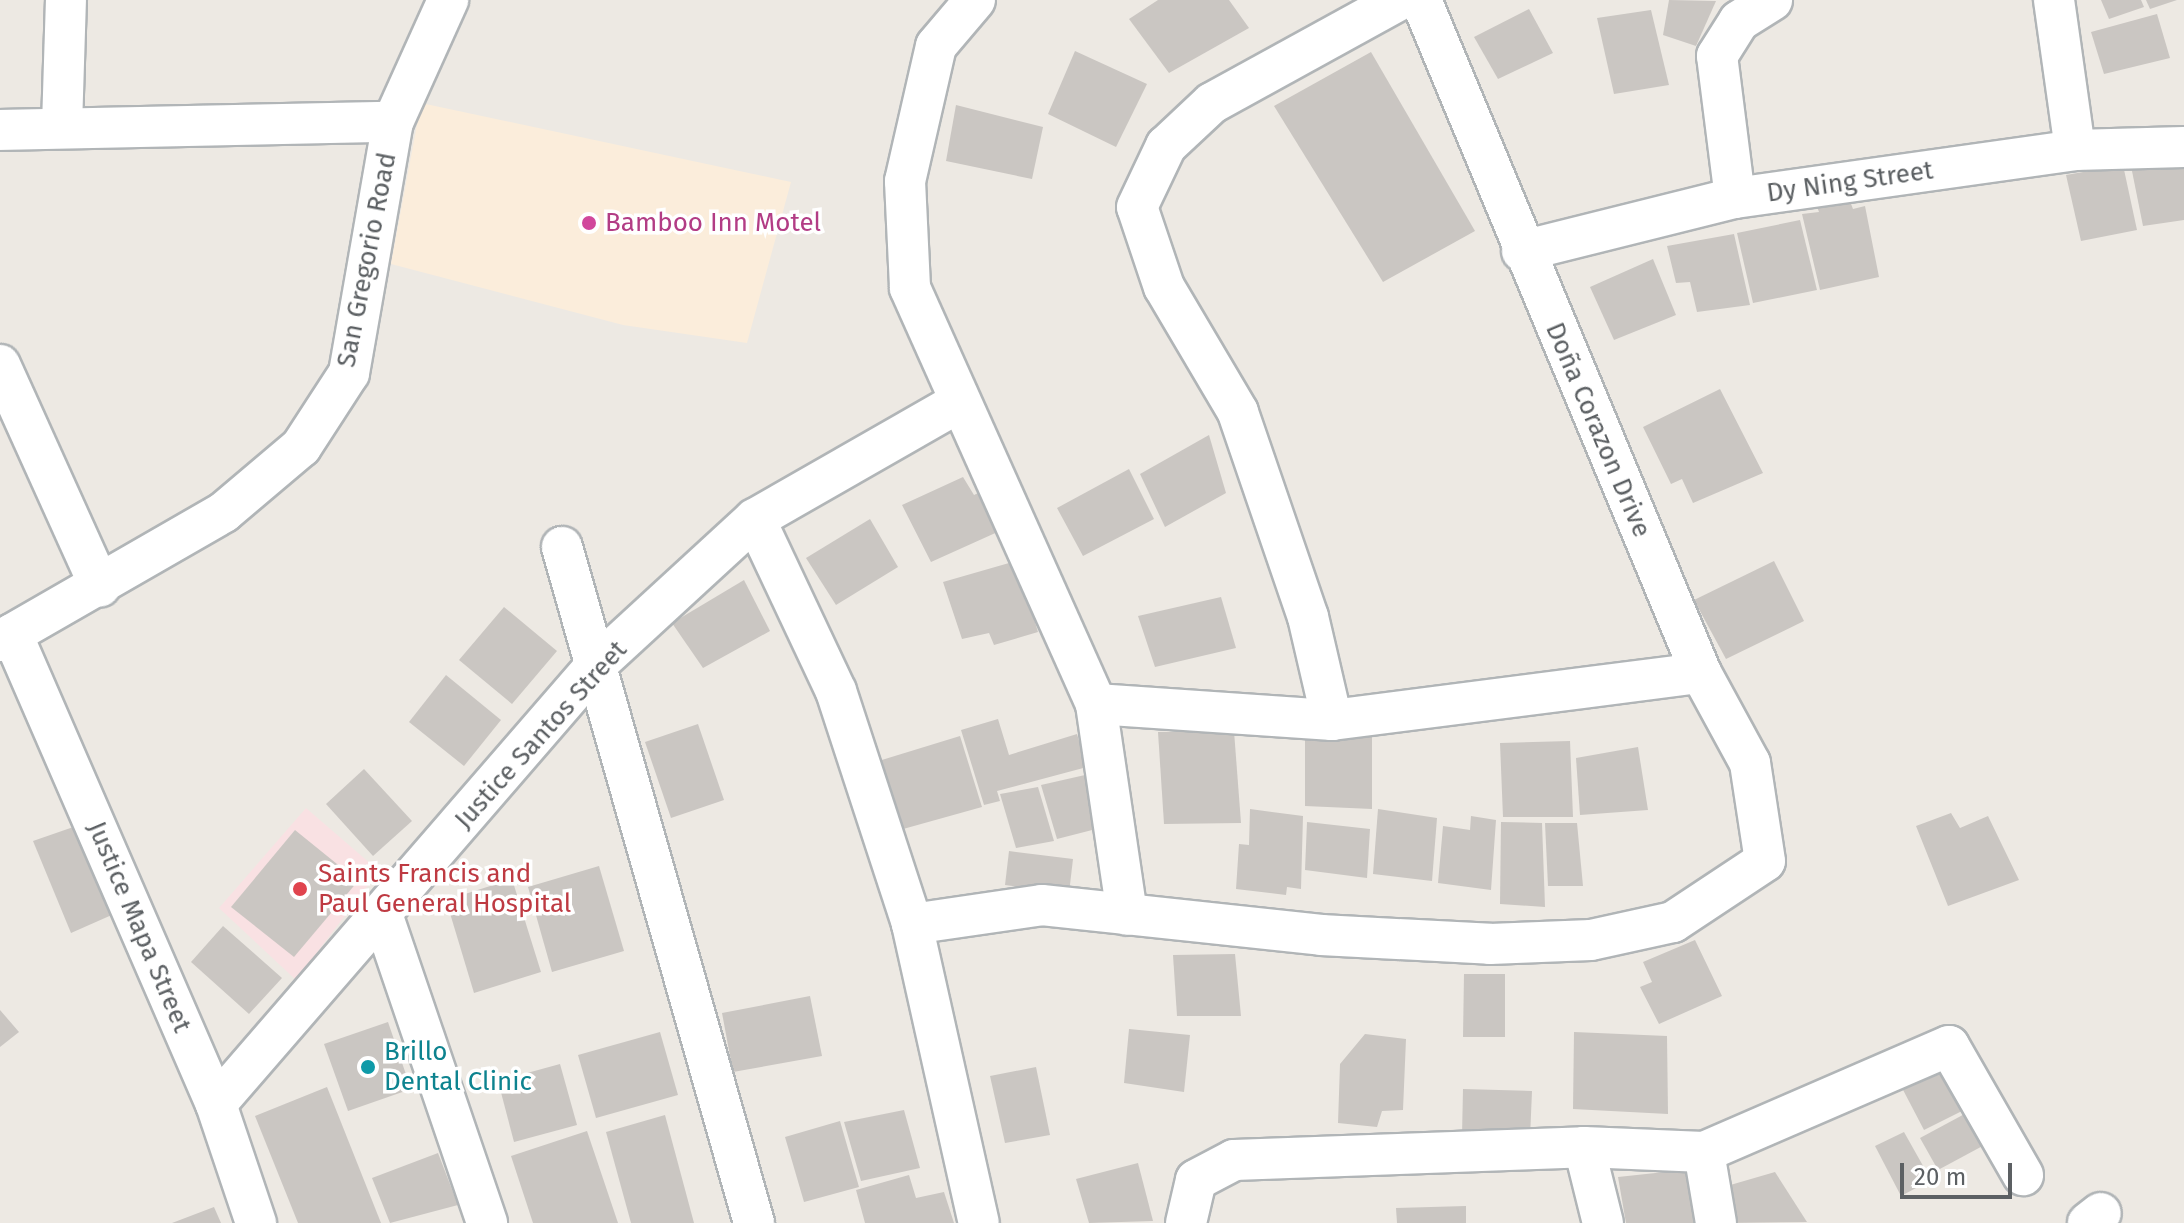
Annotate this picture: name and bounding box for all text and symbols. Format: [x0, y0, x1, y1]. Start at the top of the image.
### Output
street label: San Gregorio Road [331, 150, 403, 370]
street label: Dy Ning Street [1765, 155, 1935, 209]
place label: Bamboo Inn Motel [605, 207, 821, 239]
marker: Bamboo Inn Motel [580, 214, 598, 232]
street label: Doña Corazon Drive [1539, 318, 1657, 542]
street label: Justice Santos Street [448, 635, 634, 835]
street label: Justice Mapa Street [80, 817, 198, 1037]
place label: Saints Francis and Paul General Hospital [318, 858, 571, 920]
marker: Saints Francis and Paul General Hospital [289, 878, 311, 900]
place label: Brillo Dental Clinic [384, 1036, 532, 1098]
marker: Brillo Dental Clinic [359, 1058, 377, 1076]
scale bar [1904, 1147, 2016, 1197]
text: 20 m [1914, 1163, 1966, 1191]

